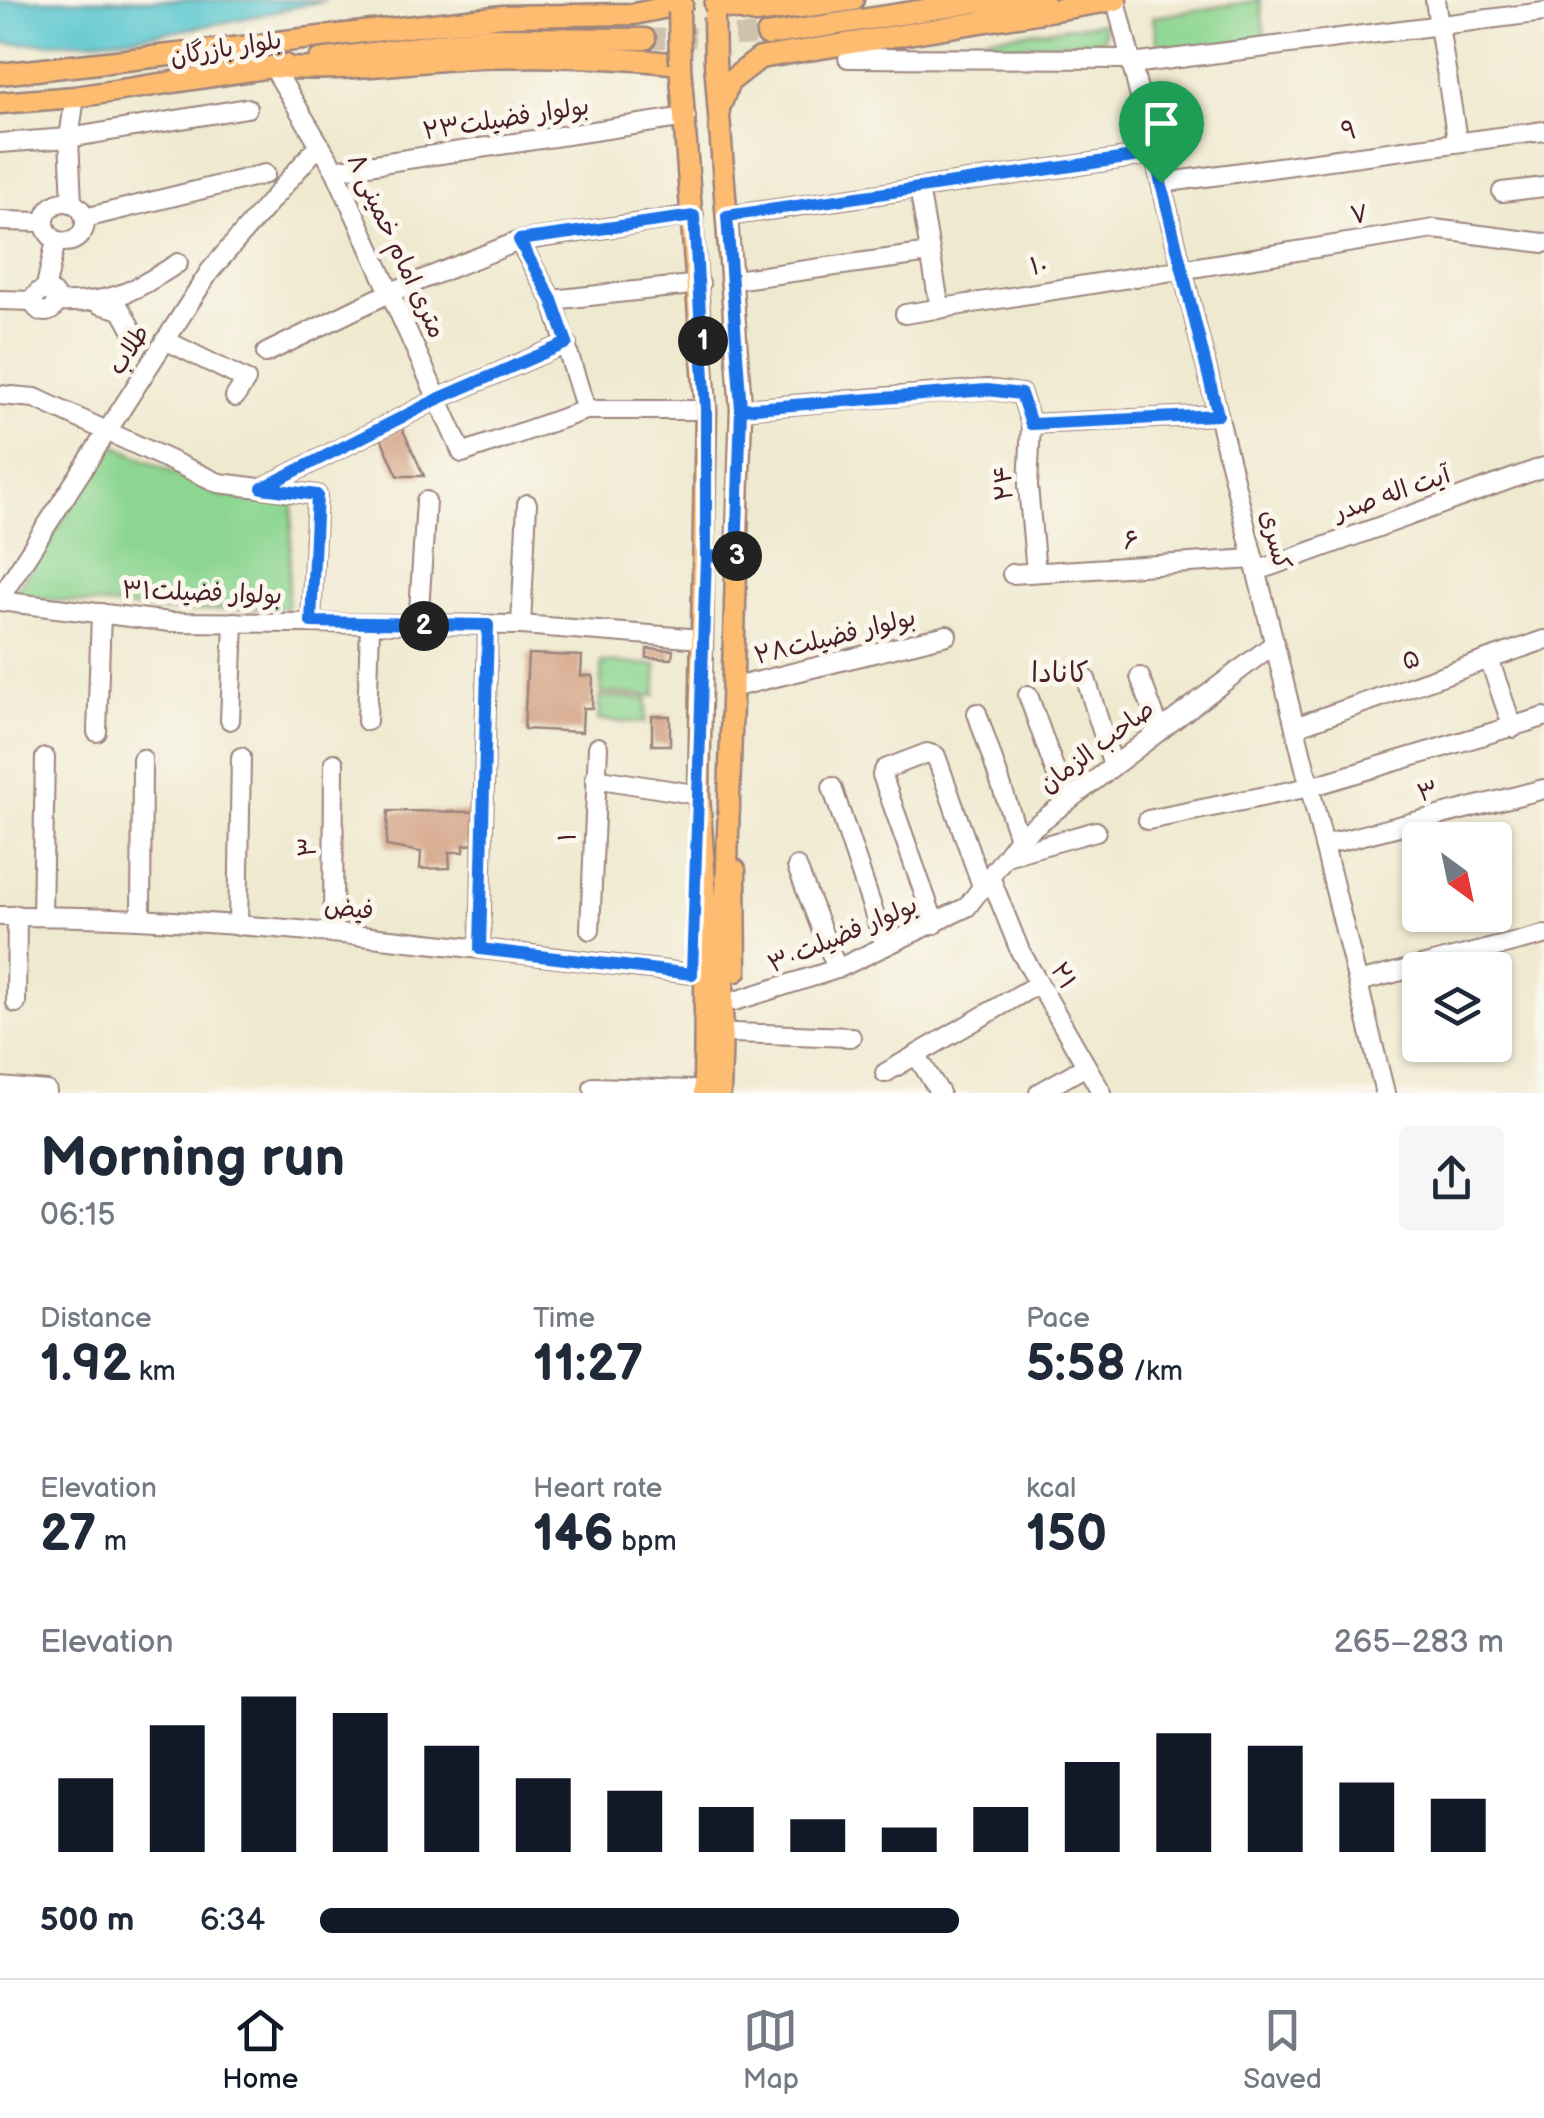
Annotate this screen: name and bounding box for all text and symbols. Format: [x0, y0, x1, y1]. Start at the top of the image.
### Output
street label: بلوار بازرگان [168, 25, 284, 73]
pin [1119, 81, 1204, 184]
street label: بولوار فضیلت۲۳ [421, 91, 591, 147]
icon: arrive [1134, 96, 1189, 151]
street label: ۹ [1339, 115, 1359, 147]
street label: ۸ متری امام خمینی [338, 149, 452, 344]
street label: ۷ [1348, 198, 1370, 232]
street label: ۱۰ [1028, 249, 1050, 283]
pin: 1 [678, 316, 728, 366]
street label: طلاب [101, 319, 157, 381]
text: 1 [697, 324, 709, 357]
street label: آیت اله صدر [1328, 459, 1455, 529]
street label: ۲۴ [988, 464, 1020, 502]
street label: کسری [1253, 507, 1297, 573]
street label: ۶ [1122, 525, 1140, 557]
pin: 3 [712, 531, 762, 581]
text: 3 [729, 539, 745, 572]
street label: بولوار فضیلت۳۱ [121, 575, 283, 611]
pin: 2 [399, 601, 449, 651]
street label: بولوار فضیلت۲۸ [751, 602, 919, 672]
text: 2 [416, 609, 432, 642]
street label: ۵ [1398, 643, 1424, 677]
district label: کانادا [1031, 657, 1089, 690]
street label: صاحب الزمان [1033, 694, 1161, 800]
street label: ۳ [1414, 774, 1442, 810]
north arrow [1402, 822, 1512, 932]
map controls [1402, 822, 1512, 1062]
street label: ۱ [552, 832, 584, 842]
street label: ۳ [293, 837, 324, 857]
street label: بولوار فضیلت۳۰ [764, 890, 922, 980]
street label: فیض [323, 891, 375, 927]
button: layers [1402, 952, 1512, 1062]
street label: ۲۱ [1043, 957, 1083, 995]
text: Morning run [40, 1125, 345, 1192]
button: share [1399, 1126, 1504, 1231]
text: 06:15 [40, 1196, 116, 1235]
text: Distance [40, 1302, 152, 1335]
text: Time [533, 1302, 595, 1335]
text: Pace [1026, 1302, 1090, 1335]
text: 1.92 [40, 1335, 131, 1395]
text: 11:27 [533, 1335, 643, 1395]
text: 5:58 [1026, 1335, 1126, 1395]
text: km [131, 1355, 176, 1388]
text: /km [1126, 1355, 1183, 1388]
text: Elevation [40, 1472, 157, 1505]
text: Heart rate [533, 1472, 662, 1505]
text: kcal [1026, 1472, 1076, 1505]
text: 27 [40, 1505, 96, 1565]
text: 146 [533, 1505, 614, 1565]
text: 150 [1026, 1505, 1107, 1565]
text: m [96, 1525, 127, 1558]
text: bpm [614, 1525, 677, 1558]
text: Elevation [40, 1623, 173, 1662]
text: 265–283 m [1334, 1623, 1504, 1662]
text: 500 m [40, 1901, 134, 1940]
text: 6:34 [200, 1901, 265, 1940]
tab: Home [222, 2003, 298, 2096]
tab: Map [743, 2003, 799, 2096]
tab: Saved [1243, 2003, 1322, 2096]

